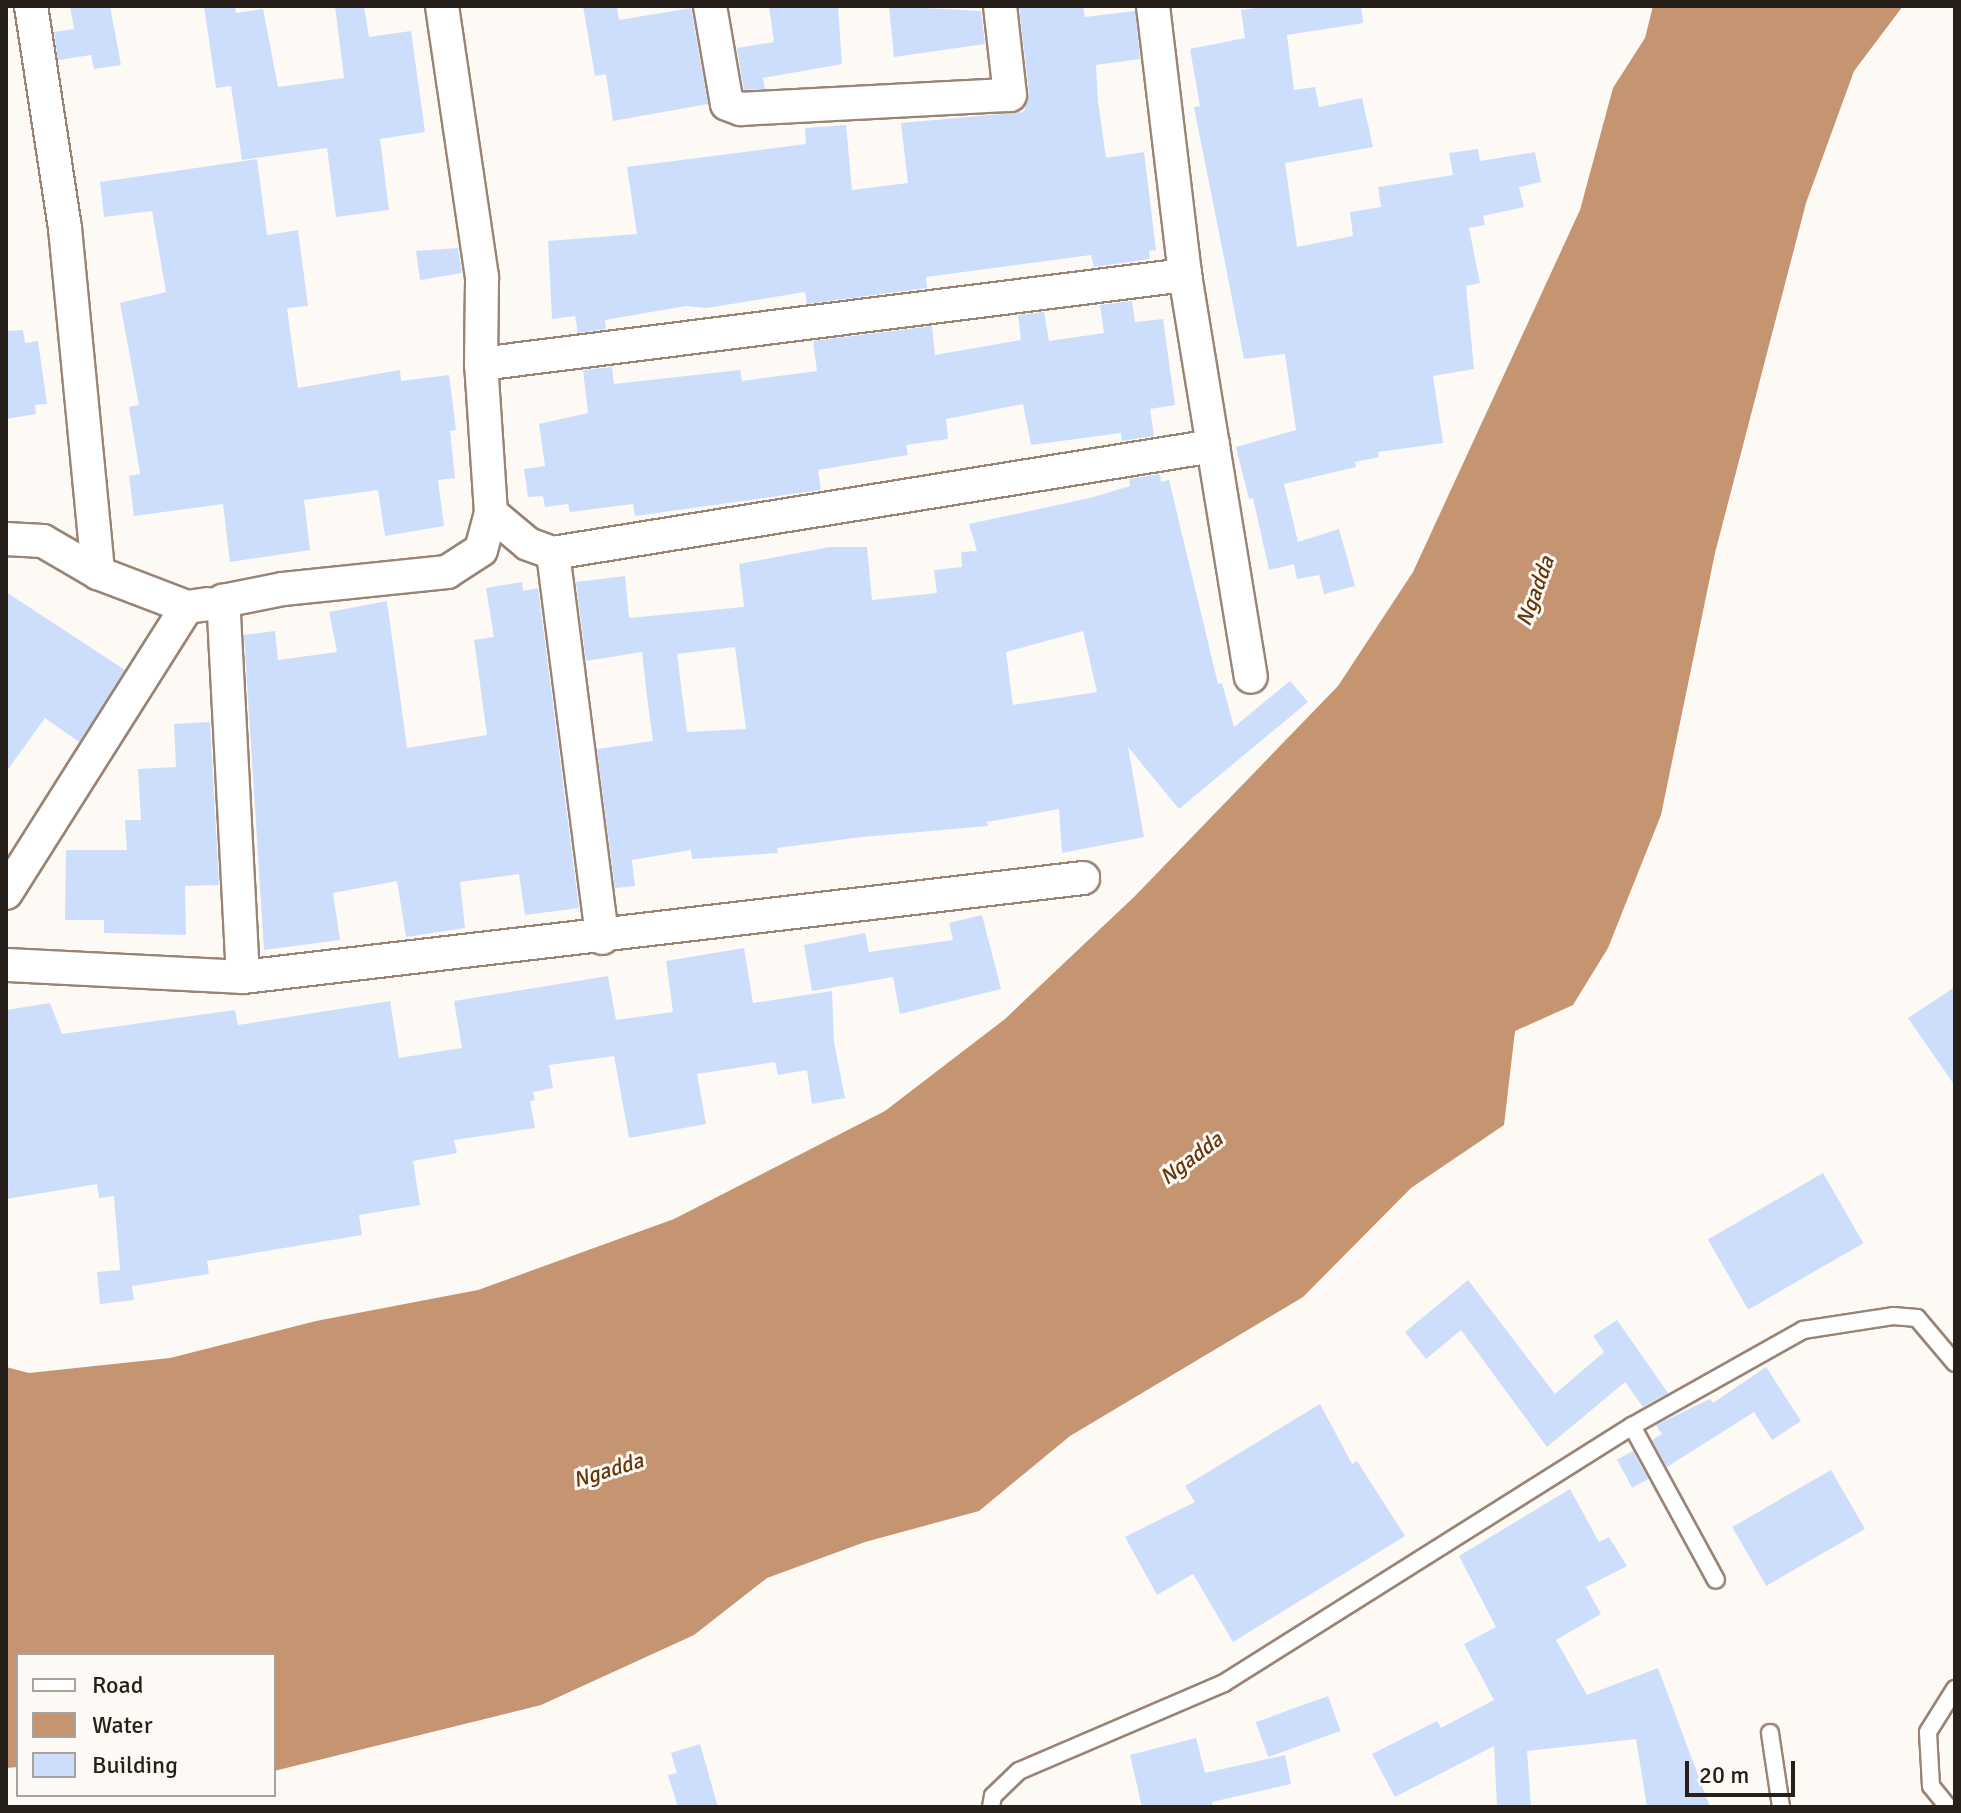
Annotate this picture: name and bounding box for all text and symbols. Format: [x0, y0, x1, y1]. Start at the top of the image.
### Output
water label: Ngadda [1510, 553, 1560, 629]
water label: Ngadda [1154, 1126, 1228, 1190]
water label: Ngadda [570, 1447, 646, 1493]
legend [16, 1653, 276, 1797]
text: Road [92, 1670, 143, 1700]
text: Water [92, 1710, 152, 1740]
scale bar [1689, 1745, 1799, 1795]
text: Building [92, 1750, 178, 1780]
text: 20 m [1699, 1760, 1749, 1790]

